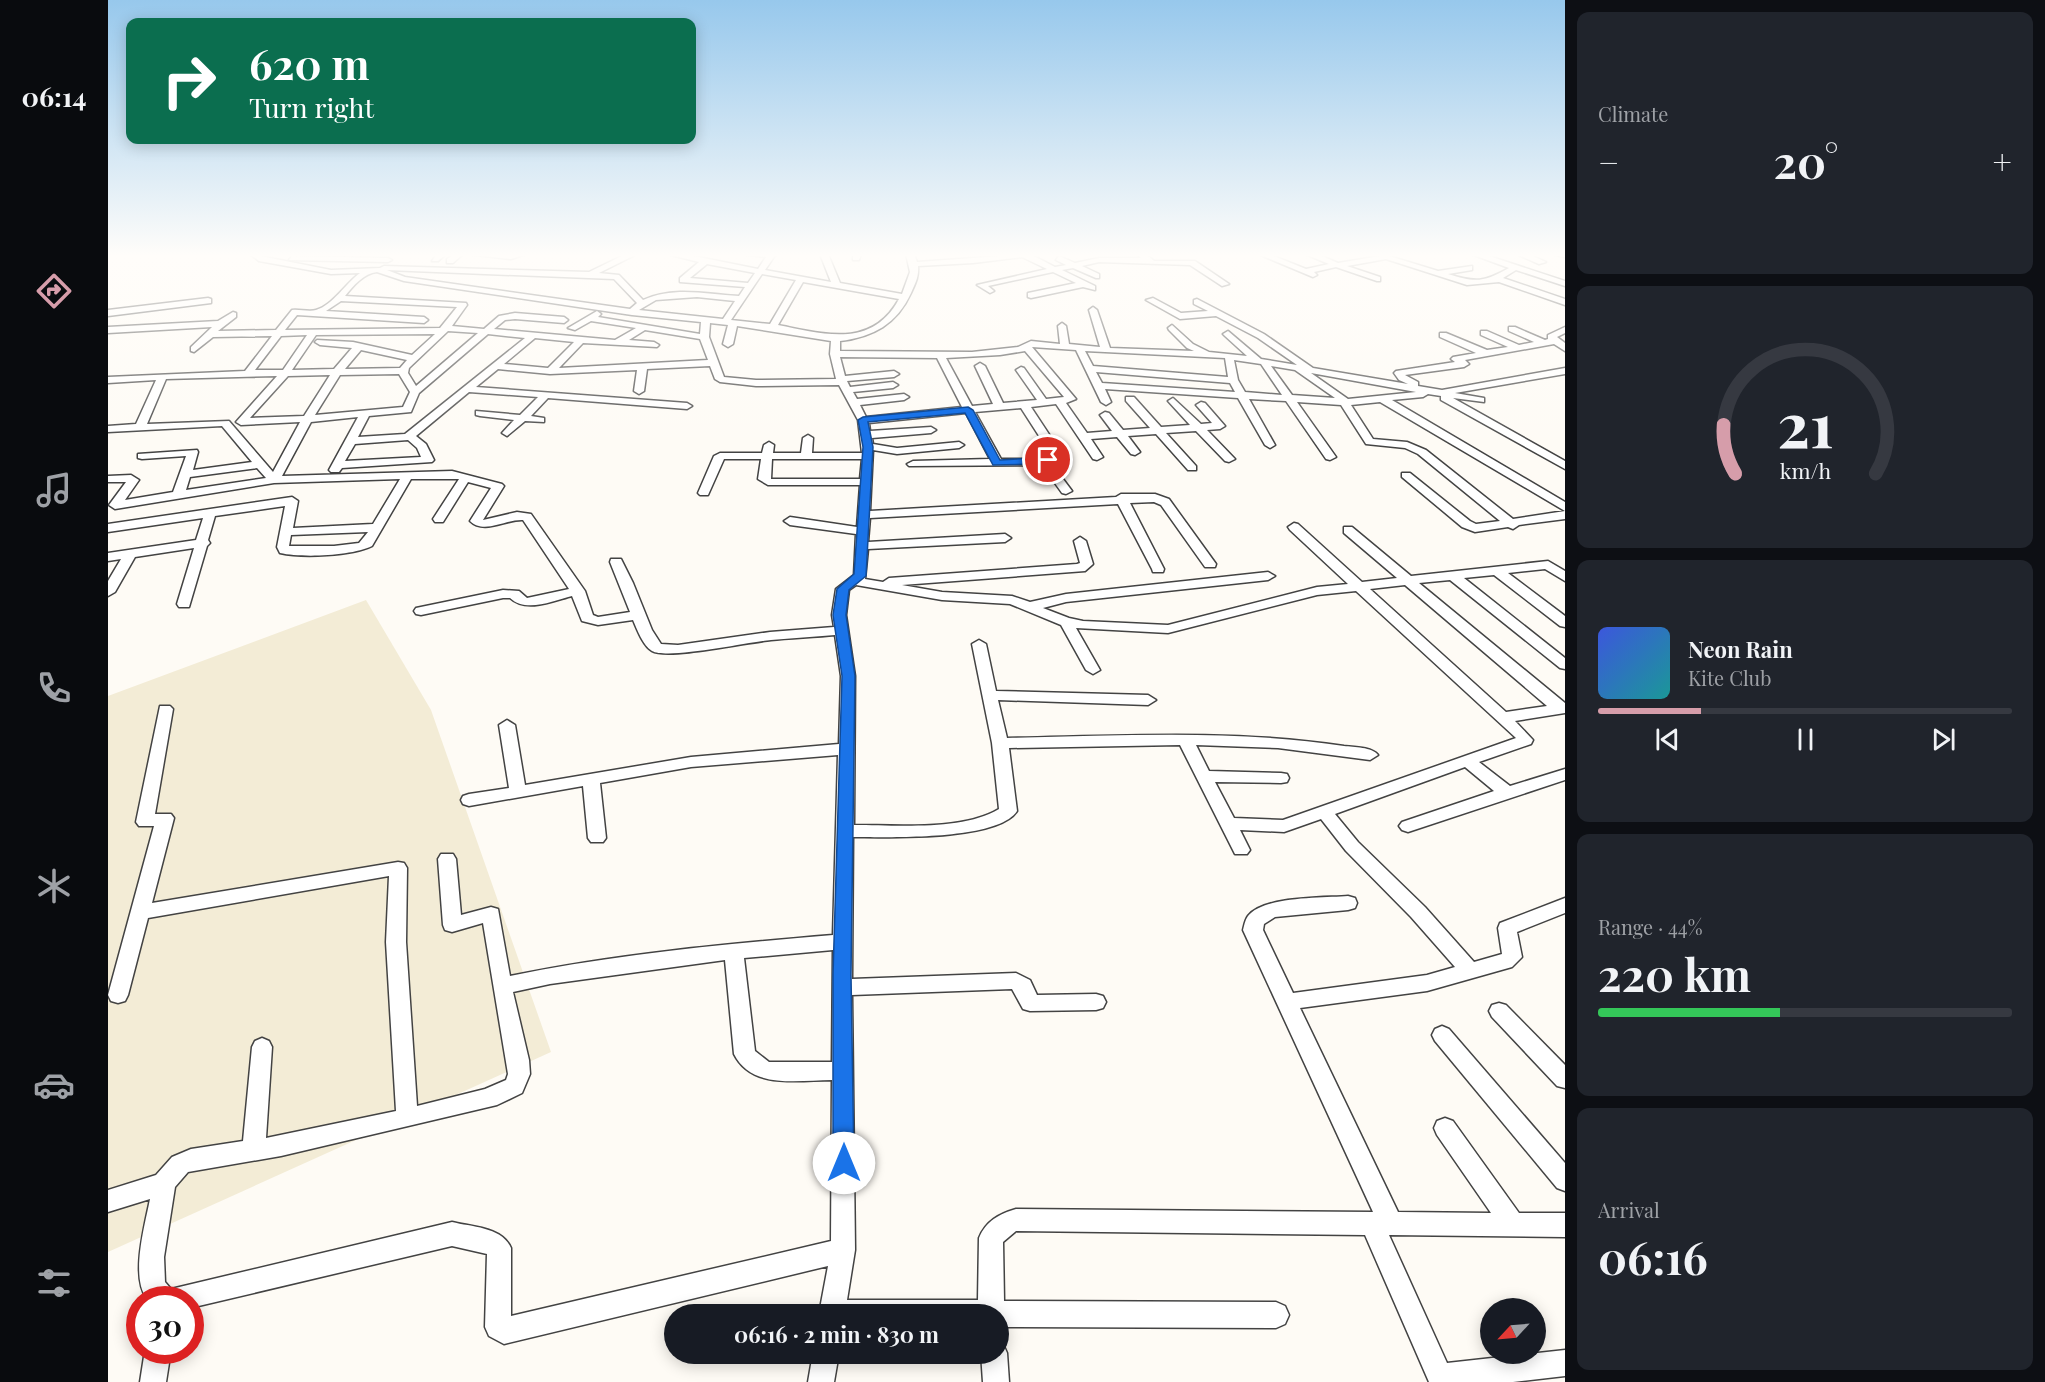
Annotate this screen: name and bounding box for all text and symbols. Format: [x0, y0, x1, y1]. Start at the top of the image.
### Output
text: 620 m [249, 35, 369, 91]
icon: right [150, 42, 228, 120]
text: 06:14 [22, 78, 87, 114]
text: Turn right [249, 89, 374, 125]
text: Climate [1598, 100, 1668, 127]
text: 20° [1774, 130, 1838, 190]
text: − [1598, 139, 1619, 183]
text: + [1993, 139, 2012, 183]
icon: directions [33, 270, 75, 312]
text: 21 [1777, 380, 1833, 464]
pin [1022, 434, 1073, 485]
icon: arrive [1031, 443, 1064, 476]
text: km/h [1779, 456, 1831, 484]
icon: music [33, 469, 75, 511]
text: Neon Rain [1688, 634, 1793, 664]
text: Kite Club [1688, 664, 1772, 691]
icon: phone [33, 667, 75, 709]
icon: previous [1651, 723, 1684, 756]
icon: pause [1789, 723, 1822, 756]
icon: next [1927, 723, 1960, 756]
icon: climate [33, 865, 75, 907]
text: Range · 44% [1598, 913, 1703, 940]
text: 220 km [1598, 943, 1751, 1003]
icon: car [33, 1064, 75, 1106]
position arrow [812, 1131, 876, 1195]
text: Arrival [1598, 1196, 1660, 1223]
text: 06:16 [1598, 1226, 1708, 1286]
icon: filters [33, 1262, 75, 1304]
speed limit sign: 30 [126, 1286, 204, 1364]
north arrow [1480, 1298, 1546, 1364]
map controls [1480, 1298, 1546, 1364]
text: 06:16 · 2 min · 830 m [734, 1319, 939, 1349]

